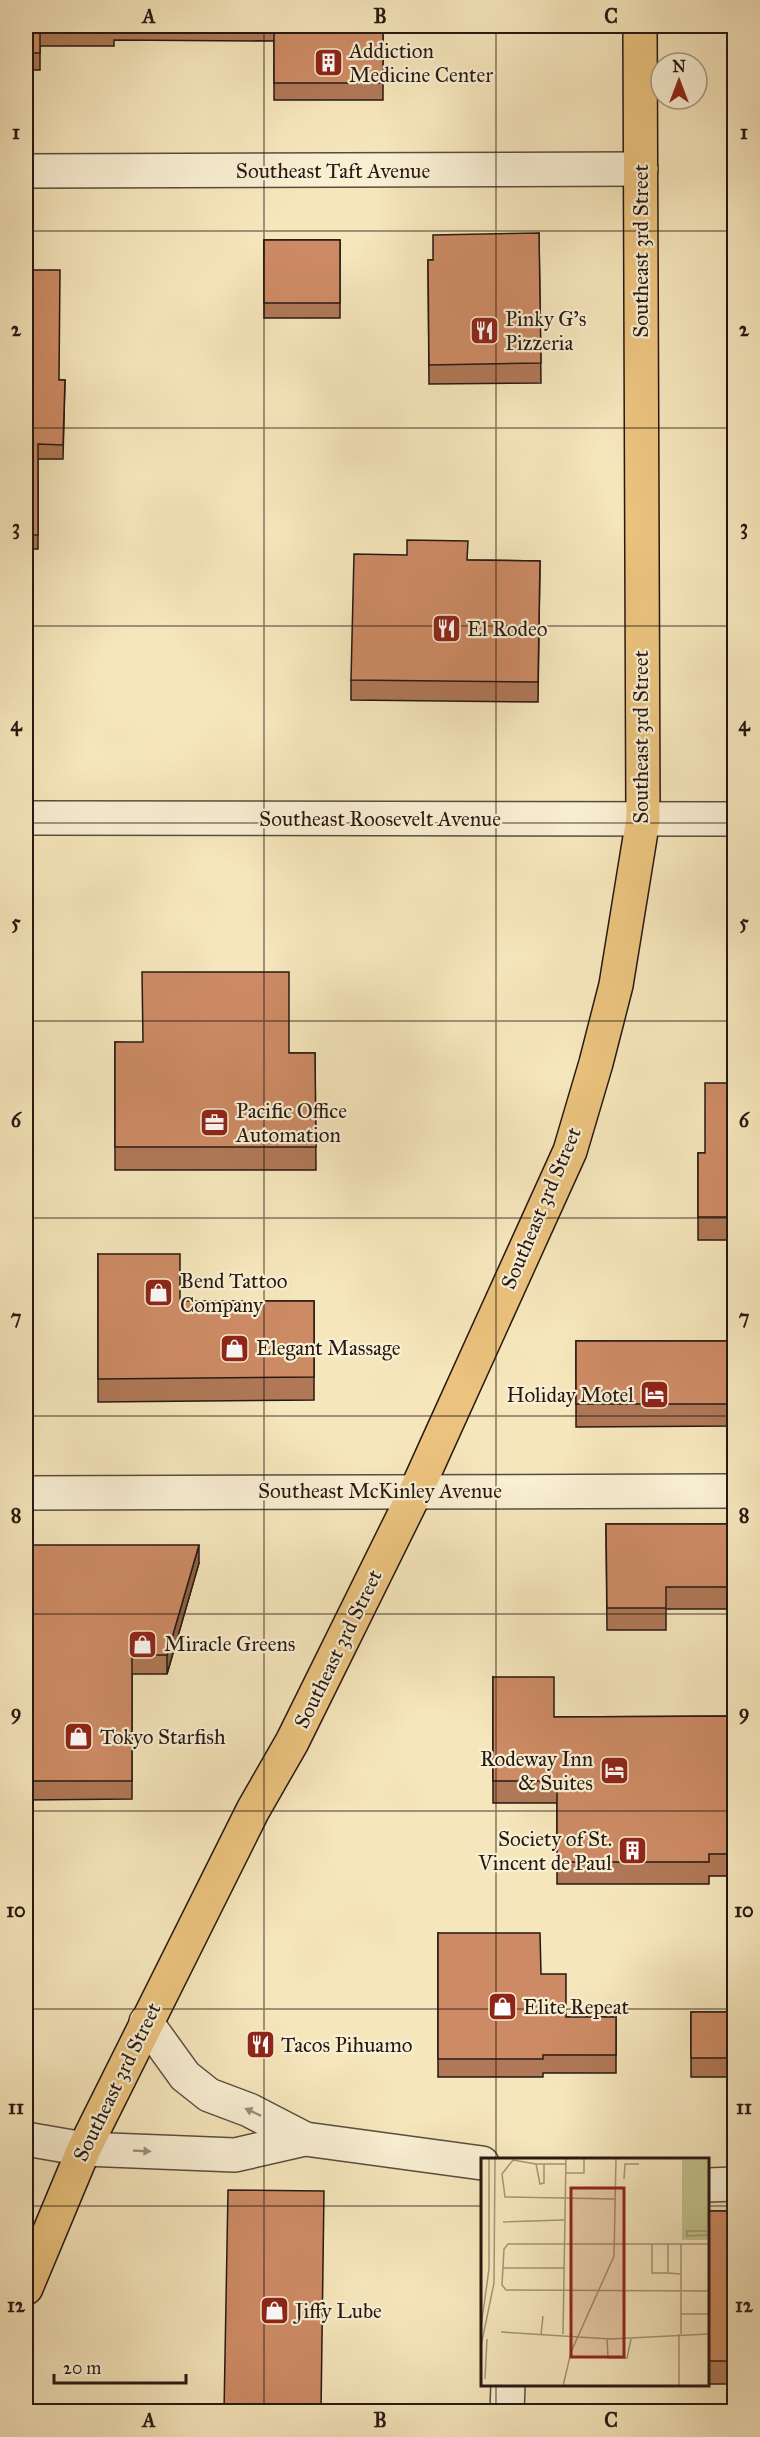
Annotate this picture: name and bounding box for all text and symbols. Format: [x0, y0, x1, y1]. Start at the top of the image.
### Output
text: A [140, 4, 156, 28]
text: B [373, 4, 387, 28]
text: C [604, 4, 618, 28]
place label: Addiction Medicine Center [348, 38, 493, 88]
building icon: Addiction Medicine Center [312, 47, 344, 79]
north arrow [649, 51, 709, 111]
text: N [672, 57, 686, 76]
text: 1 [12, 120, 20, 144]
text: 1 [740, 120, 748, 144]
street label: Southeast Taft Avenue [236, 158, 430, 184]
street label: Southeast 3rd Street [628, 164, 654, 338]
place label: Pinky G's Pizzeria [505, 306, 586, 356]
restaurant icon: Pinky G's Pizzeria [468, 315, 500, 347]
text: 2 [11, 317, 22, 341]
text: 2 [739, 317, 750, 341]
text: 3 [12, 515, 20, 540]
text: 3 [740, 515, 748, 540]
restaurant icon: El Rodeo [430, 613, 462, 645]
place label: El Rodeo [467, 616, 548, 642]
street label: Southeast 3rd Street [628, 650, 654, 824]
text: 4 [10, 712, 22, 737]
text: 4 [738, 712, 750, 737]
street label: Southeast Roosevelt Avenue [259, 806, 501, 832]
text: 5 [11, 910, 21, 934]
text: 5 [739, 910, 749, 934]
place label: Pacific Office Automation [235, 1098, 347, 1148]
office icon: Pacific Office Automation [199, 1107, 231, 1139]
text: 6 [11, 1108, 23, 1132]
text: 6 [739, 1108, 751, 1132]
street label: Southeast 3rd Street [495, 1122, 587, 1293]
place label: Bend Tattoo Company [180, 1268, 288, 1318]
shop icon: Bend Tattoo Company [143, 1277, 175, 1309]
text: 7 [11, 1305, 22, 1329]
text: 7 [739, 1305, 750, 1329]
shop icon: Elegant Massage [219, 1332, 251, 1364]
place label: Elegant Massage [256, 1335, 401, 1361]
hotel icon: Holiday Motel [639, 1379, 671, 1411]
place label: Holiday Motel [507, 1382, 634, 1408]
street label: Southeast McKinley Avenue [258, 1478, 502, 1504]
text: 8 [11, 1503, 21, 1527]
text: 8 [739, 1503, 749, 1527]
street label: Southeast 3rd Street [288, 1565, 388, 1733]
shop icon: Miracle Greens [127, 1628, 159, 1660]
place label: Miracle Greens [164, 1631, 296, 1657]
text: 9 [11, 1700, 21, 1725]
text: 9 [739, 1700, 749, 1725]
shop icon: Tokyo Starfish [63, 1721, 95, 1753]
place label: Tokyo Starfish [100, 1724, 226, 1750]
place label: Rodeway Inn & Suites [480, 1746, 593, 1796]
hotel icon: Rodeway Inn & Suites [598, 1755, 630, 1787]
place label: Society of St. Vincent de Paul [477, 1826, 612, 1876]
building icon: Society of St. Vincent de Paul [617, 1835, 649, 1867]
text: 10 [6, 1898, 26, 1922]
text: 10 [734, 1898, 754, 1922]
shop icon: Elite Repeat [486, 1991, 518, 2023]
place label: Elite Repeat [523, 1994, 630, 2020]
street label: Southeast 3rd Street [67, 1998, 167, 2166]
restaurant icon: Tacos Pihuamo [244, 2029, 276, 2061]
place label: Tacos Pihuamo [281, 2032, 413, 2058]
text: 11 [8, 2095, 24, 2119]
text: 11 [736, 2095, 752, 2119]
one-way arrow [244, 2108, 262, 2118]
one-way arrow [133, 2147, 152, 2156]
inset map [481, 2158, 709, 2386]
text: 12 [7, 2293, 26, 2317]
text: 12 [735, 2293, 754, 2317]
shop icon: Jiffy Lube [258, 2295, 290, 2327]
place label: Jiffy Lube [293, 2298, 382, 2324]
scale bar [54, 2347, 186, 2385]
text: 20 m [63, 2357, 101, 2379]
text: A [140, 2408, 156, 2432]
text: B [373, 2408, 387, 2432]
text: C [604, 2408, 618, 2432]

